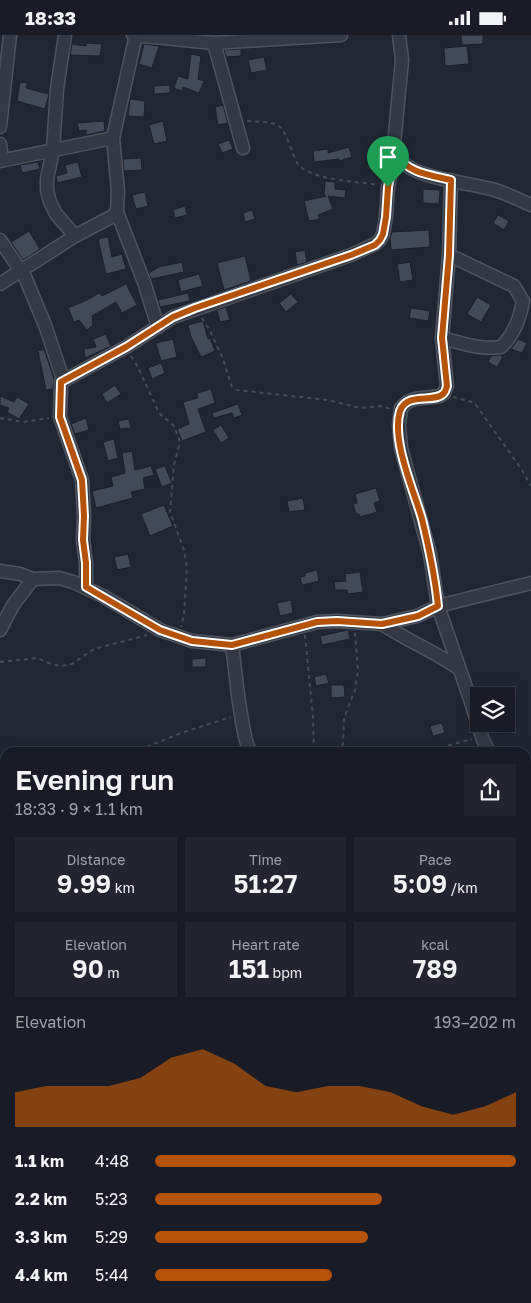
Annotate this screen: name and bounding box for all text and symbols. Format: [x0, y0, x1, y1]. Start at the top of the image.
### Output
text: 18:33 [25, 6, 76, 29]
pin [367, 136, 409, 187]
icon: arrive [374, 143, 402, 171]
map controls [470, 687, 515, 732]
button: layers [470, 687, 515, 732]
text: Evening run [15, 763, 174, 796]
button: share [464, 764, 516, 816]
text: 18:33 · 9 × 1.1 km [15, 799, 143, 819]
text: Distance [66, 851, 125, 868]
text: Time [249, 851, 282, 868]
text: Pace [419, 851, 452, 868]
text: 9.99 [57, 868, 111, 899]
text: 51:27 [234, 868, 297, 899]
text: 5:09 [393, 868, 447, 899]
text: km [111, 879, 135, 896]
text: /km [447, 879, 478, 896]
text: Elevation [65, 936, 127, 953]
text: Heart rate [231, 936, 300, 953]
text: kcal [421, 936, 449, 953]
text: 90 [72, 953, 104, 984]
text: 151 [229, 953, 269, 984]
text: 789 [413, 953, 458, 984]
text: m [104, 964, 120, 981]
text: bpm [269, 964, 302, 981]
text: Elevation [15, 1012, 86, 1032]
text: 193–202 m [434, 1012, 516, 1032]
text: 1.1 km [15, 1151, 64, 1171]
text: 4:48 [95, 1151, 129, 1171]
text: 2.2 km [15, 1189, 67, 1209]
text: 5:23 [95, 1189, 128, 1209]
text: 3.3 km [15, 1227, 67, 1247]
text: 5:29 [95, 1227, 128, 1247]
text: 4.4 km [15, 1265, 67, 1285]
text: 5:44 [95, 1265, 129, 1285]

